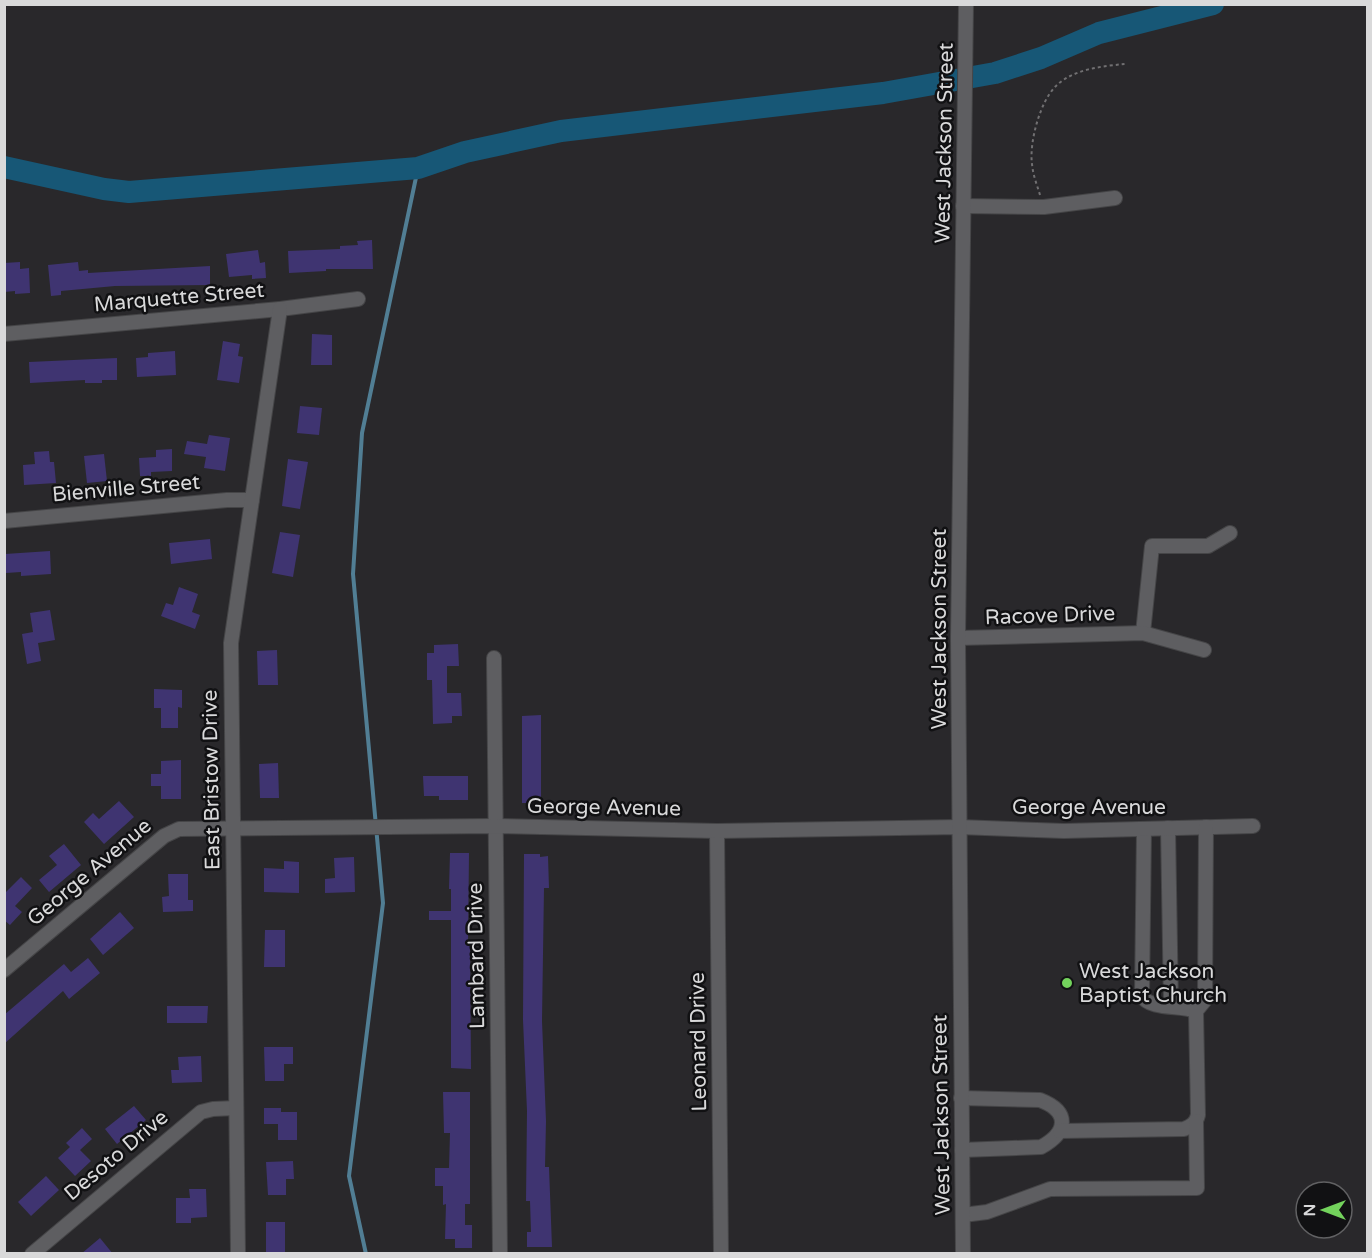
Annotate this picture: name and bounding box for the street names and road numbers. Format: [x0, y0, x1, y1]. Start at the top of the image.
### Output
street label: West Jackson Street [930, 42, 959, 244]
street label: Marquette Street [93, 278, 265, 317]
street label: Bienville Street [51, 470, 201, 507]
street label: West Jackson Street [927, 529, 952, 729]
street label: Racove Drive [984, 601, 1116, 630]
street label: East Bristow Drive [197, 689, 226, 870]
street label: George Avenue [527, 794, 681, 821]
street label: George Avenue [1012, 795, 1166, 820]
street label: George Avenue [22, 813, 156, 931]
street label: Lambard Drive [463, 882, 490, 1029]
street label: Leonard Drive [685, 972, 712, 1112]
street label: West Jackson Street [927, 1014, 956, 1216]
street label: Desoto Drive [59, 1105, 173, 1206]

